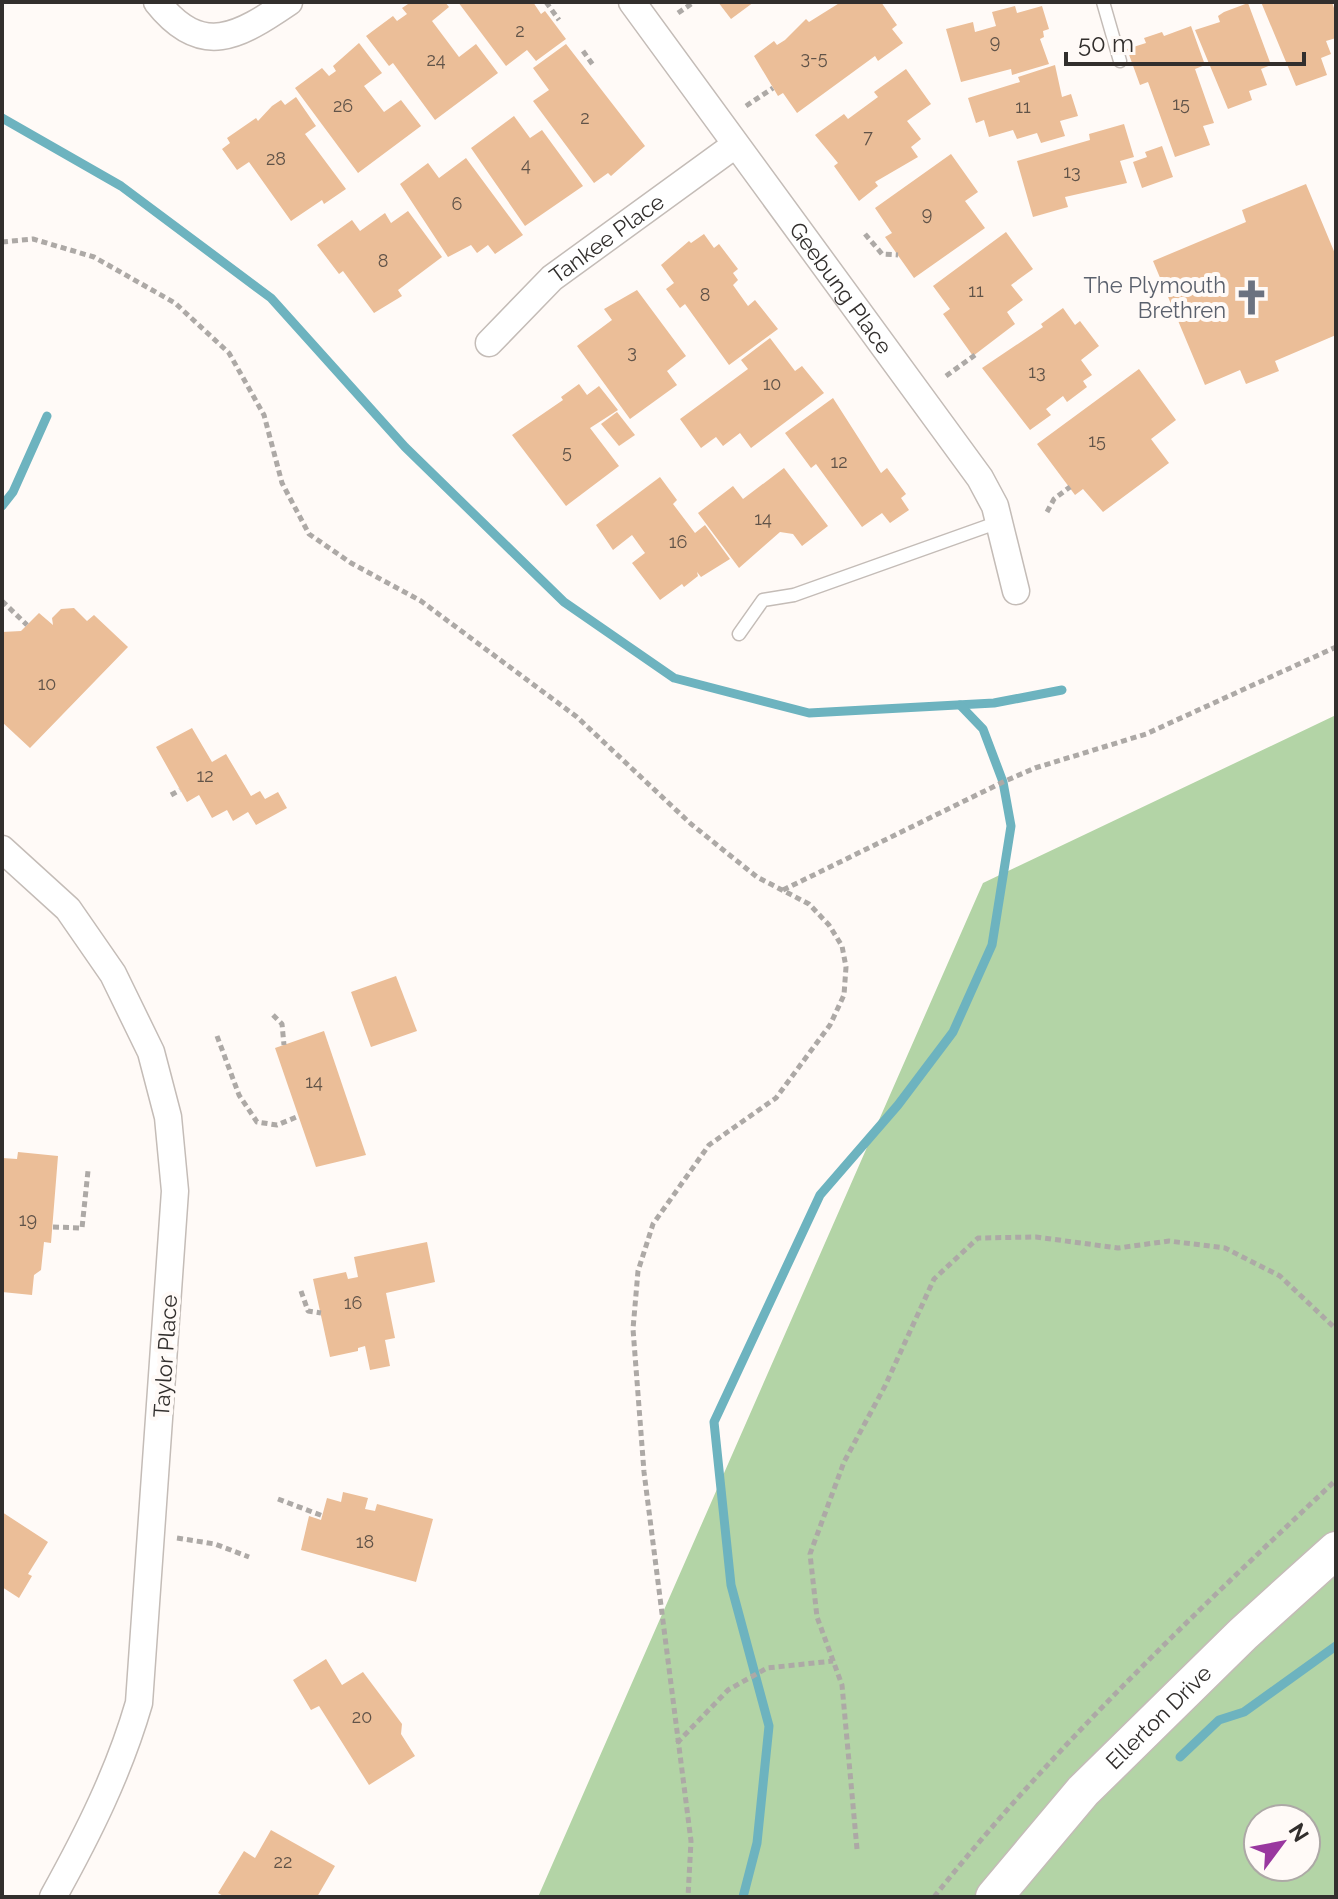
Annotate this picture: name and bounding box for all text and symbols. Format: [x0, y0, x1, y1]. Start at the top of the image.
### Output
scale bar [1066, 16, 1304, 66]
house number: 2 [515, 20, 525, 41]
text: 50 m [1078, 29, 1134, 58]
house number: 9 [990, 31, 1000, 52]
house number: 3-5 [800, 47, 828, 68]
house number: 24 [426, 49, 446, 70]
house number: 15 [1172, 93, 1190, 114]
house number: 26 [333, 95, 353, 116]
house number: 11 [1015, 96, 1031, 117]
house number: 2 [580, 107, 590, 128]
house number: 7 [863, 126, 873, 147]
house number: 28 [266, 148, 286, 169]
house number: 4 [521, 154, 531, 175]
house number: 13 [1063, 161, 1081, 182]
street label: Tankee Place [544, 188, 669, 289]
house number: 6 [452, 193, 463, 214]
house number: 9 [922, 203, 932, 224]
street label: Geebung Place [784, 217, 898, 359]
house number: 8 [378, 250, 388, 271]
place label: The Plymouth Brethren [1083, 272, 1226, 323]
church icon: The Plymouth Brethren [1233, 279, 1271, 317]
house number: 11 [968, 280, 984, 301]
house number: 8 [700, 284, 710, 305]
house number: 3 [627, 341, 637, 362]
house number: 13 [1028, 361, 1046, 382]
house number: 10 [763, 373, 781, 394]
house number: 15 [1088, 430, 1106, 451]
house number: 5 [562, 441, 572, 462]
house number: 12 [830, 451, 848, 472]
house number: 14 [754, 508, 772, 529]
house number: 16 [669, 531, 687, 552]
house number: 10 [38, 673, 56, 694]
house number: 12 [196, 765, 214, 786]
house number: 14 [305, 1071, 323, 1092]
house number: 19 [19, 1209, 37, 1230]
house number: 16 [344, 1292, 362, 1313]
street label: Taylor Place [148, 1294, 182, 1418]
house number: 18 [356, 1531, 374, 1552]
street label: Ellerton Drive [1100, 1660, 1217, 1774]
house number: 20 [352, 1706, 372, 1727]
north arrow [1242, 1803, 1322, 1883]
text: N [1283, 1818, 1314, 1846]
house number: 22 [274, 1851, 292, 1872]

